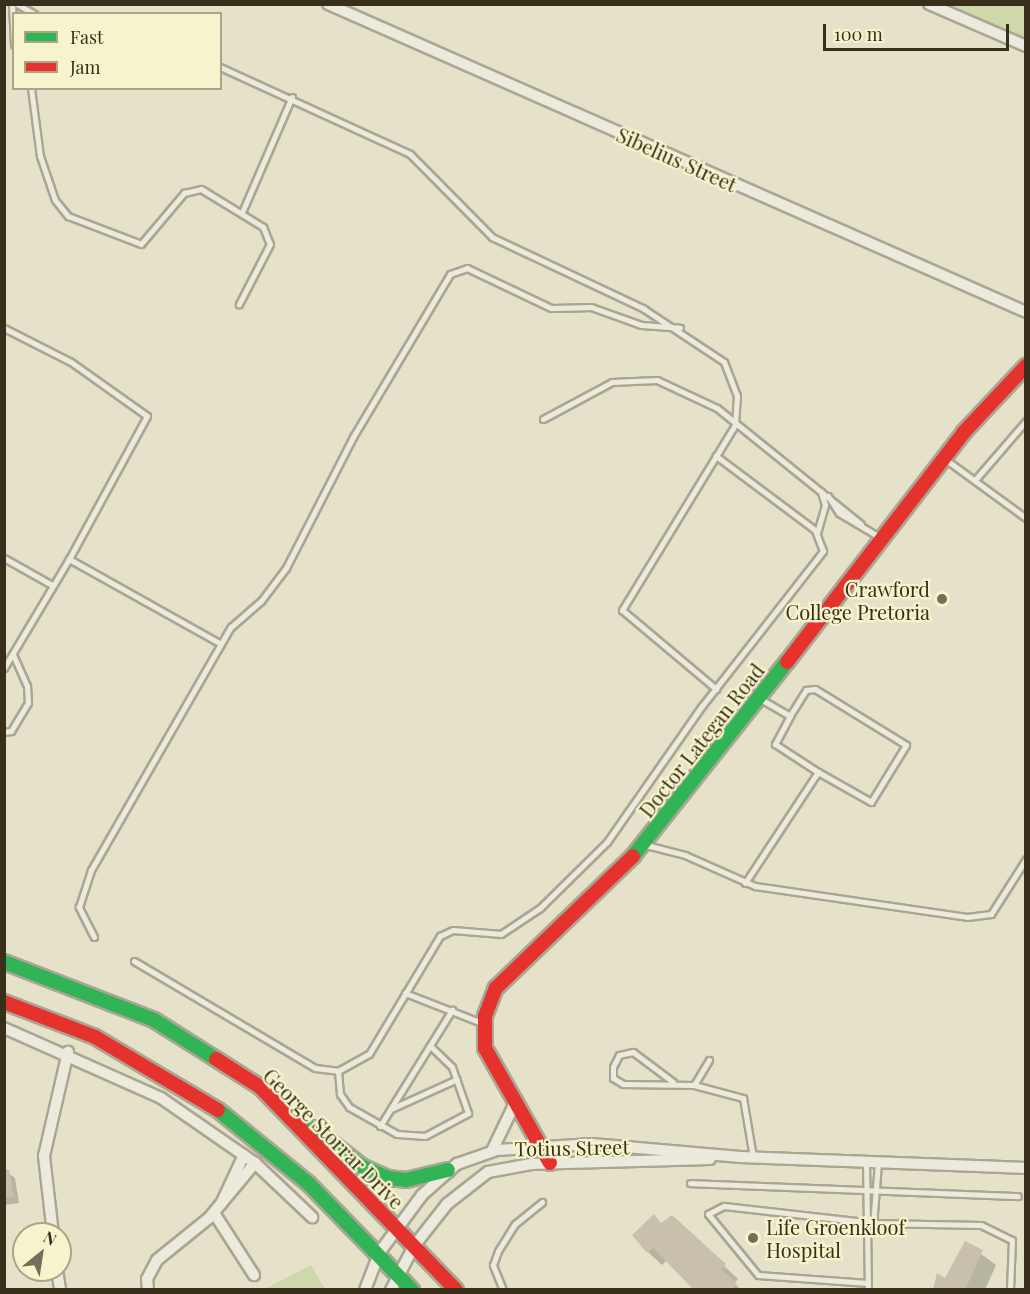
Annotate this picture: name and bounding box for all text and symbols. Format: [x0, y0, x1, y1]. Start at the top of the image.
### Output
legend [12, 12, 222, 90]
scale bar [826, 12, 1012, 50]
text: 100 m [834, 22, 883, 46]
text: Fast [70, 25, 103, 49]
text: Jam [70, 55, 100, 79]
street label: Sibelius Street [613, 122, 741, 196]
place label: Crawford College Pretoria [786, 576, 930, 623]
marker: Crawford College Pretoria [935, 592, 949, 606]
street label: Doctor Lategan Road [633, 658, 769, 822]
street label: George Storrar Drive [259, 1063, 409, 1213]
street label: Totius Street [514, 1134, 630, 1160]
place label: Life Groenkloof Hospital [766, 1214, 905, 1261]
north arrow [12, 1222, 72, 1282]
text: N [40, 1226, 61, 1250]
marker: Life Groenkloof Hospital [744, 1229, 762, 1247]

